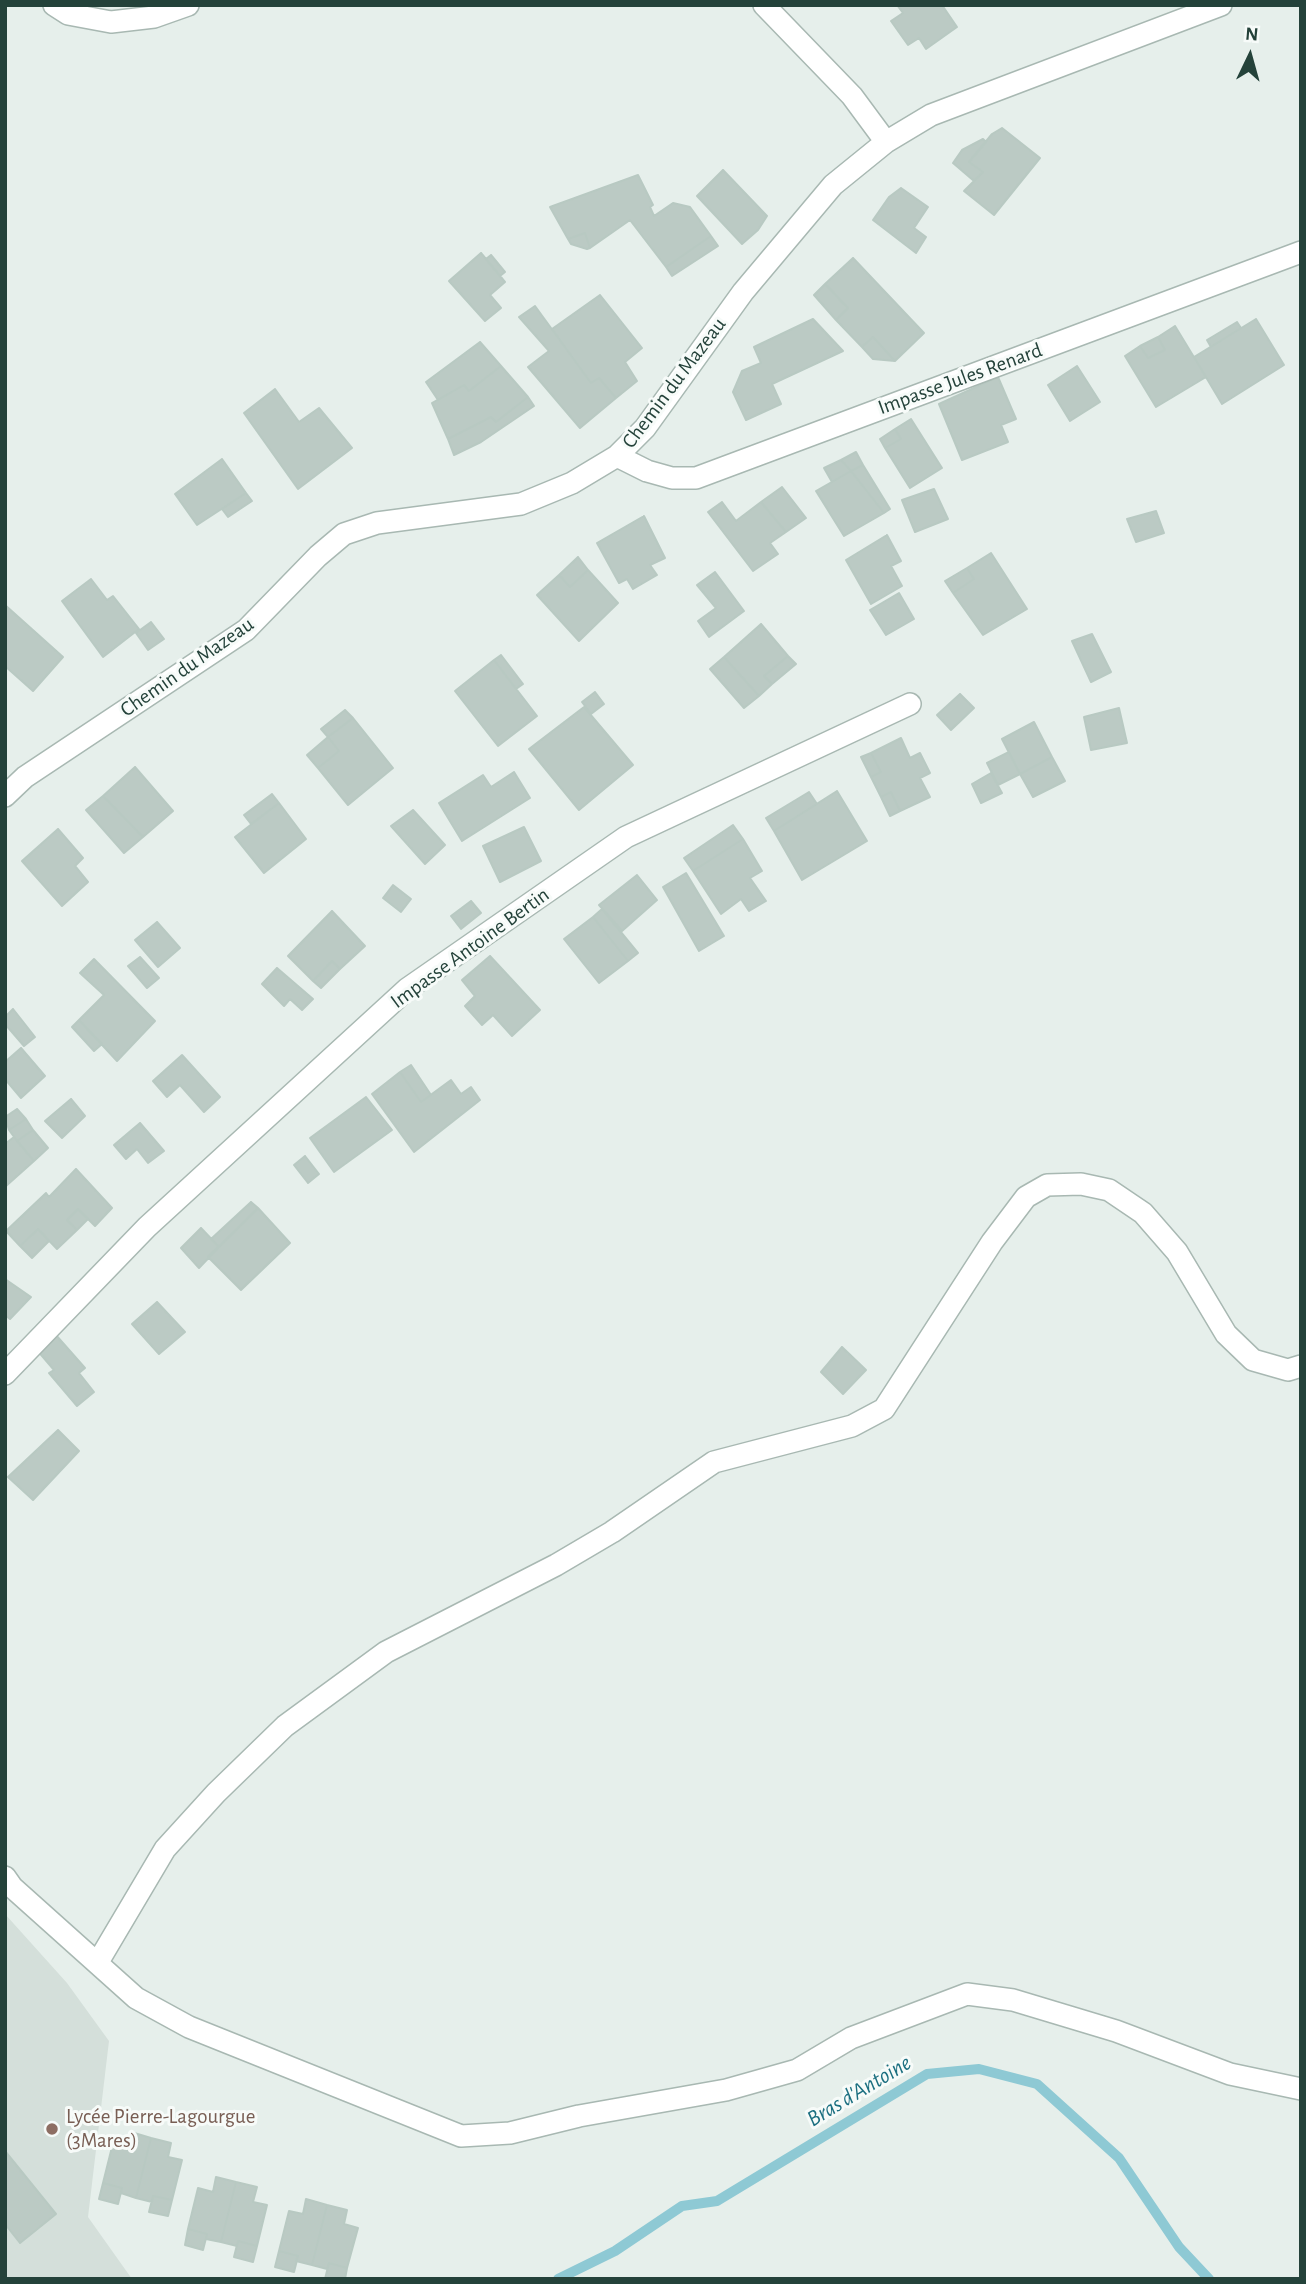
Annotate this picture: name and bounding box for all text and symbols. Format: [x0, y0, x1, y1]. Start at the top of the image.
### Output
north arrow [1215, 21, 1285, 91]
text: N [1244, 25, 1259, 45]
street label: Chemin du Mazeau [617, 313, 731, 453]
street label: Impasse Jules Renard [874, 338, 1046, 420]
street label: Chemin du Mazeau [115, 612, 259, 722]
street label: Impasse Antoine Bertin [386, 882, 554, 1014]
water label: Bras d'Antoine [802, 2049, 916, 2133]
place label: Lycée Pierre-Lagourgue (3Mares) [66, 2104, 255, 2154]
marker: Lycée Pierre-Lagourgue (3Mares) [44, 2121, 60, 2137]

